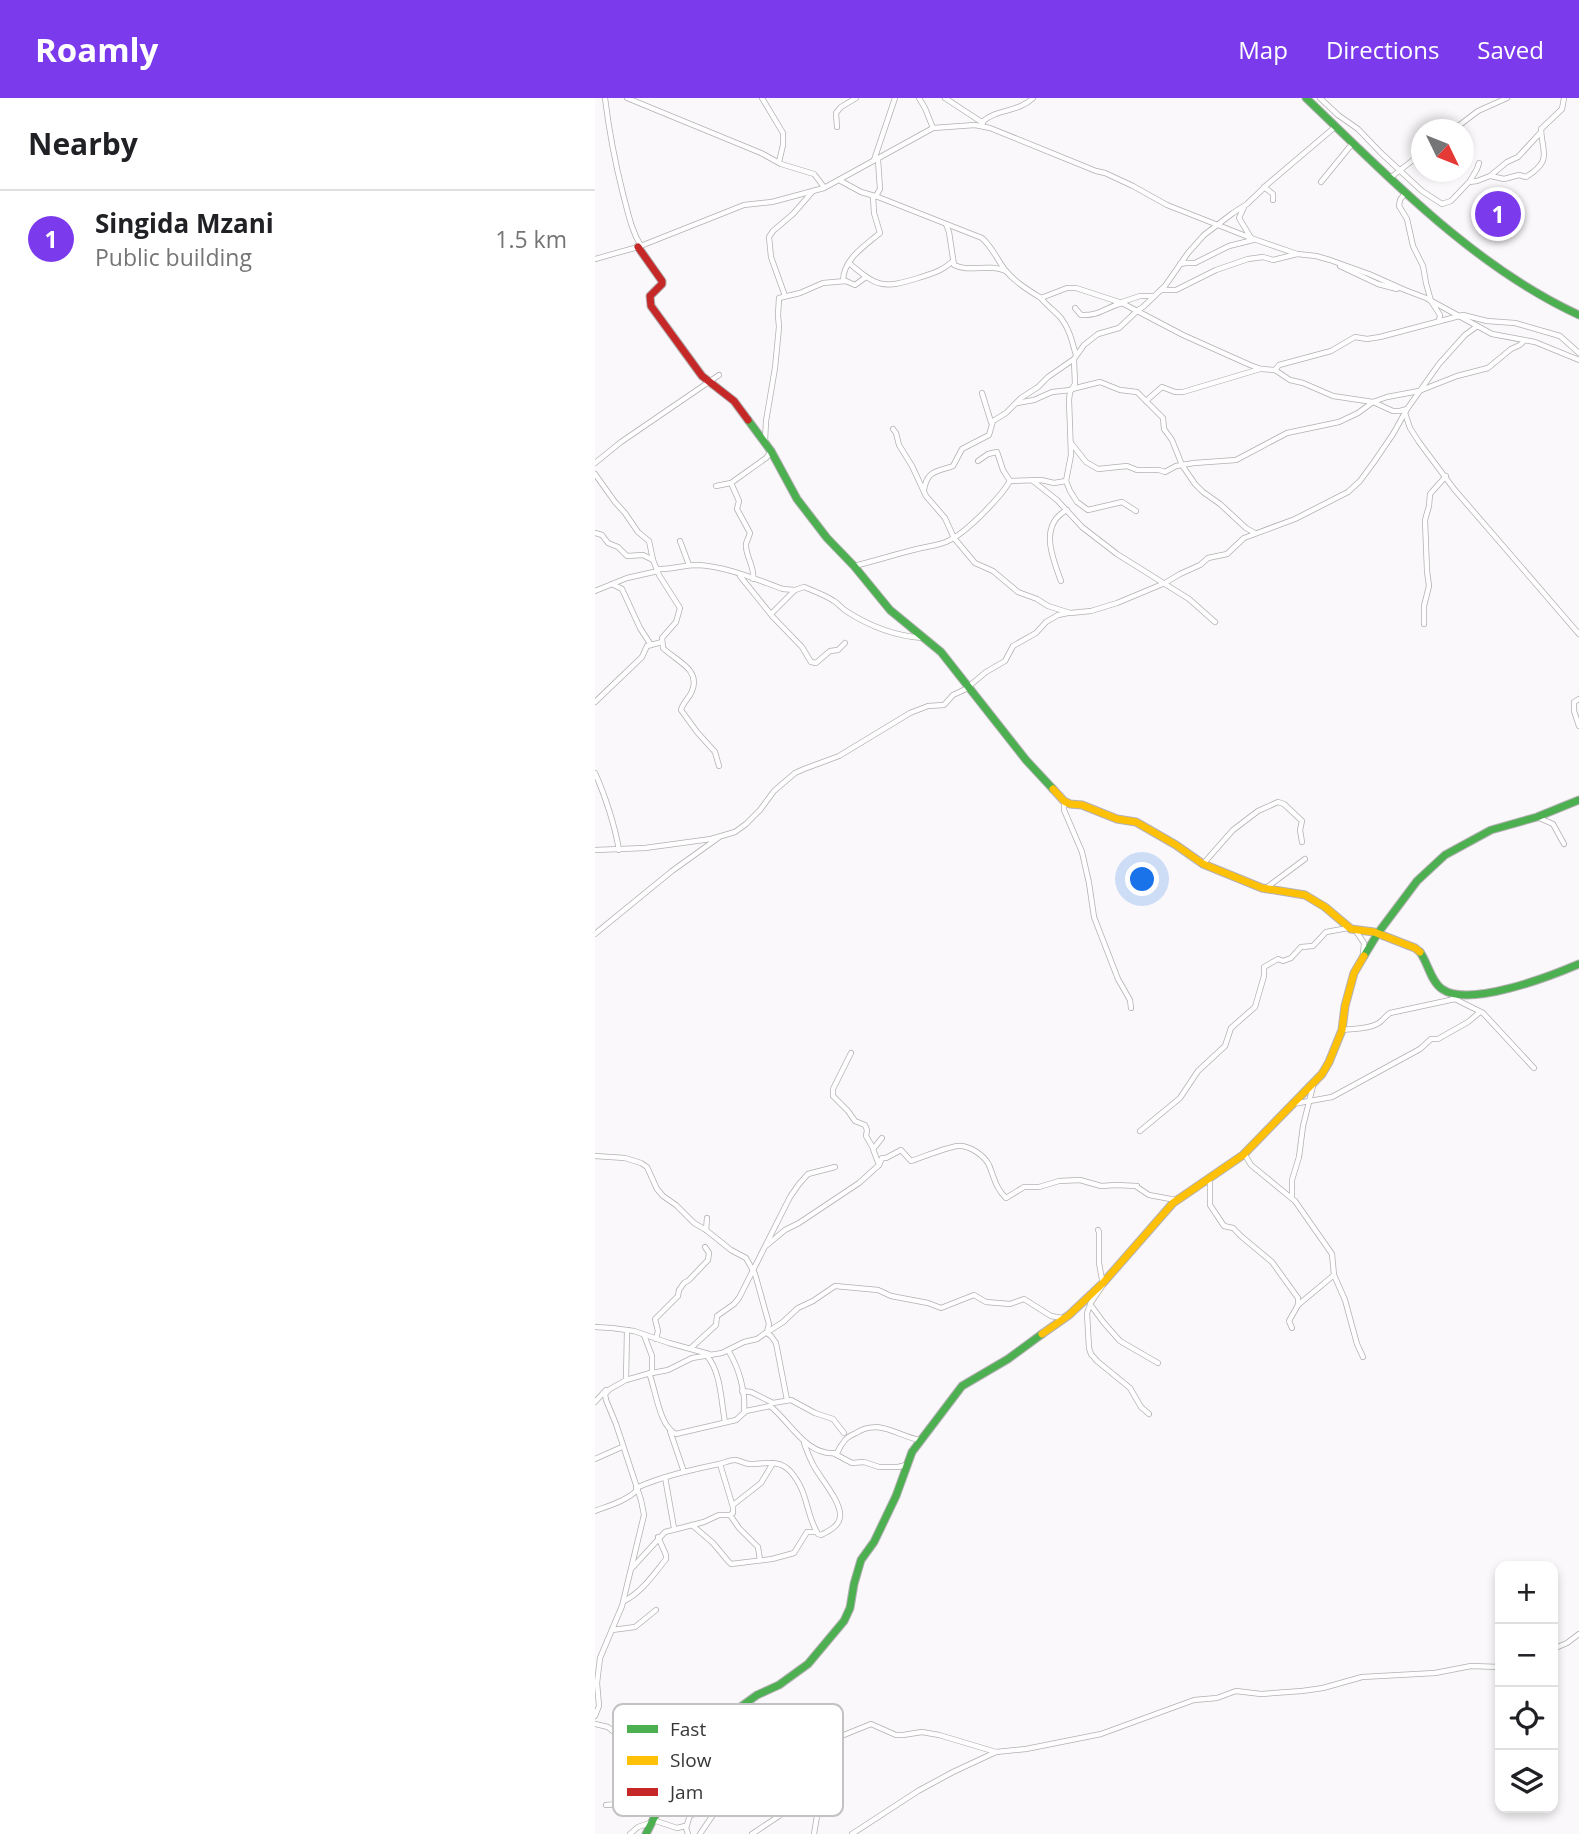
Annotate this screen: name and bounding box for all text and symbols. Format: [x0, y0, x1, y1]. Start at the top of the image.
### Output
text: Roamly [35, 27, 158, 72]
text: Map [1238, 33, 1288, 66]
text: Directions [1326, 33, 1439, 66]
text: Saved [1477, 33, 1544, 66]
north arrow [1411, 119, 1474, 182]
text: Nearby [28, 123, 138, 164]
pin: 1 [1475, 188, 1521, 240]
text: Singida Mzani [95, 205, 274, 241]
text: 1 [44, 223, 58, 255]
text: 1.5 km [495, 223, 567, 255]
text: Public building [95, 241, 252, 273]
your location [1125, 862, 1159, 896]
map controls [1495, 1561, 1558, 1813]
button: + [1495, 1561, 1558, 1624]
button: − [1495, 1624, 1558, 1687]
button: locate [1495, 1687, 1558, 1750]
legend [613, 1704, 843, 1816]
text: Fast [670, 1716, 706, 1742]
text: Slow [670, 1747, 712, 1773]
button: layers [1495, 1750, 1558, 1813]
text: Jam [668, 1779, 703, 1805]

